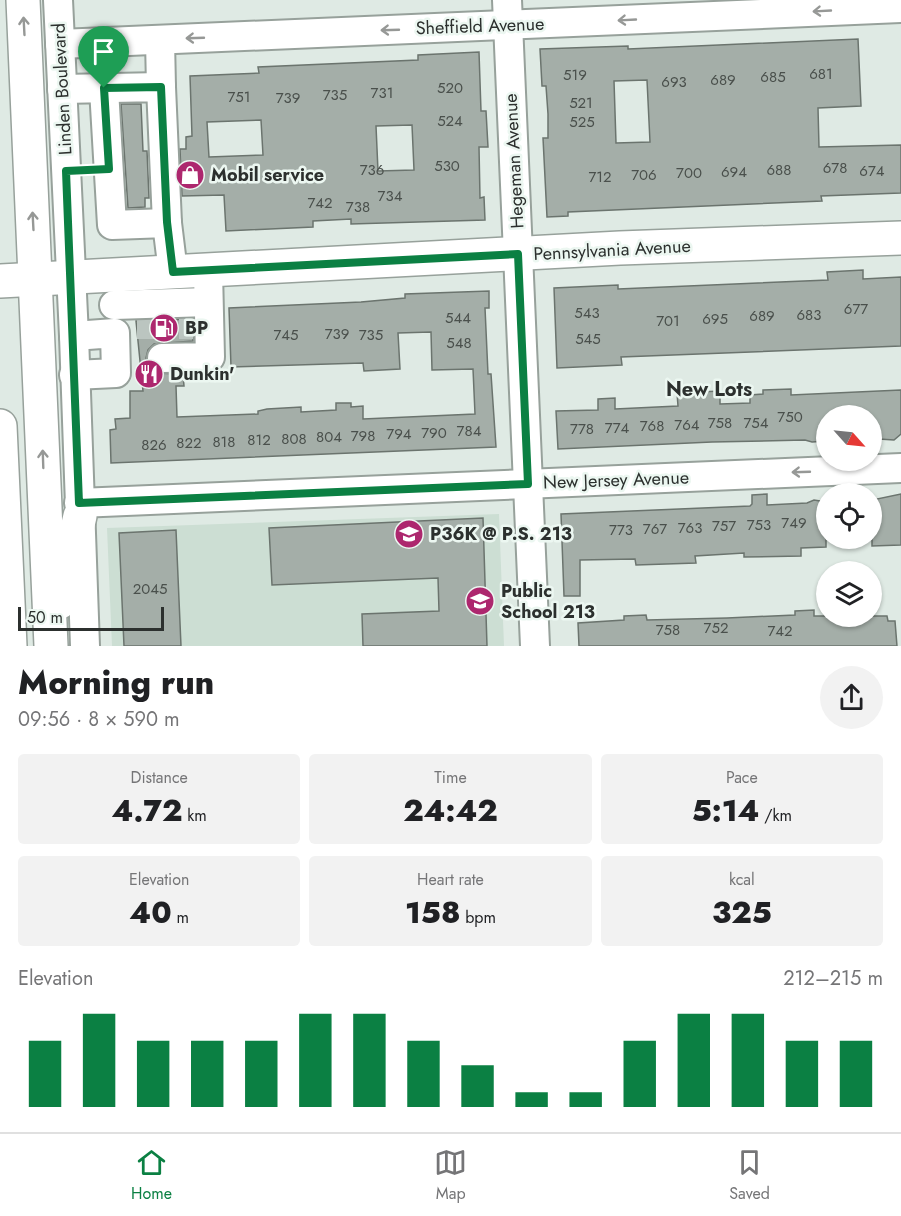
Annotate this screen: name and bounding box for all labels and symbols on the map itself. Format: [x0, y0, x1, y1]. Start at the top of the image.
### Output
one-way arrow [812, 6, 832, 17]
street label: Sheffield Avenue [415, 11, 545, 41]
one-way arrow [617, 14, 637, 25]
one-way arrow [19, 17, 30, 37]
street label: Linden Boulevard [46, 22, 78, 156]
one-way arrow [380, 24, 400, 35]
pin [78, 26, 129, 88]
one-way arrow [186, 33, 206, 44]
house number: 681 [809, 63, 833, 85]
house number: 519 [563, 64, 587, 86]
house number: 685 [760, 66, 786, 88]
house number: 689 [710, 69, 736, 91]
house number: 693 [661, 71, 687, 93]
house number: 520 [437, 77, 463, 99]
house number: 731 [371, 82, 393, 104]
house number: 735 [323, 84, 347, 106]
house number: 751 [227, 86, 251, 108]
house number: 739 [276, 87, 300, 109]
house number: 521 [569, 92, 593, 114]
street label: Hegeman Avenue [497, 93, 531, 229]
house number: 524 [437, 110, 463, 132]
house number: 525 [569, 111, 595, 133]
house number: 530 [434, 155, 460, 177]
house number: 678 [823, 157, 847, 179]
shop icon: Mobil service [174, 159, 206, 191]
house number: 736 [360, 159, 384, 181]
house number: 688 [766, 159, 792, 181]
house number: 674 [859, 160, 885, 182]
house number: 694 [721, 161, 747, 183]
place label: Mobil service [211, 162, 324, 188]
house number: 700 [676, 162, 702, 184]
house number: 706 [631, 164, 657, 186]
house number: 712 [588, 166, 612, 188]
house number: 734 [378, 185, 403, 207]
house number: 742 [307, 192, 333, 214]
house number: 738 [346, 196, 370, 218]
one-way arrow [27, 211, 38, 231]
street label: Pennsylvania Avenue [533, 233, 691, 267]
house number: 677 [844, 298, 868, 320]
house number: 543 [574, 302, 600, 324]
house number: 683 [796, 304, 822, 326]
house number: 689 [749, 305, 775, 327]
house number: 544 [445, 307, 471, 329]
house number: 695 [702, 308, 728, 330]
house number: 701 [656, 310, 680, 332]
fuel station icon: BP [148, 312, 180, 344]
place label: BP [185, 315, 208, 341]
house number: 739 [325, 323, 349, 345]
house number: 745 [273, 324, 299, 346]
house number: 735 [359, 324, 383, 346]
house number: 545 [575, 328, 601, 350]
house number: 548 [446, 332, 472, 354]
restaurant icon: Dunkin' [133, 358, 165, 390]
place label: Dunkin' [170, 361, 235, 387]
district label: New Lots [666, 375, 752, 404]
north arrow [816, 405, 882, 471]
house number: 750 [777, 406, 803, 428]
house number: 758 [708, 412, 732, 434]
house number: 754 [743, 412, 769, 434]
house number: 764 [674, 414, 700, 436]
house number: 768 [640, 415, 664, 437]
house number: 774 [605, 417, 630, 439]
house number: 778 [570, 418, 594, 440]
house number: 784 [457, 420, 482, 442]
house number: 790 [421, 422, 447, 444]
house number: 794 [386, 423, 412, 445]
house number: 798 [351, 425, 375, 447]
house number: 804 [316, 426, 342, 448]
house number: 808 [281, 428, 307, 450]
house number: 812 [247, 429, 271, 451]
house number: 818 [212, 431, 236, 453]
house number: 822 [176, 432, 202, 454]
house number: 826 [141, 434, 167, 456]
one-way arrow [37, 450, 48, 469]
street label: New Jersey Avenue [543, 464, 689, 496]
one-way arrow [791, 467, 811, 478]
house number: 749 [781, 512, 807, 534]
house number: 753 [747, 514, 771, 536]
house number: 757 [712, 515, 736, 537]
house number: 763 [678, 517, 702, 539]
school or university icon: P36K @ P.S. 213 [393, 518, 425, 550]
house number: 767 [643, 518, 667, 540]
house number: 773 [609, 519, 633, 541]
place label: P36K @ P.S. 213 [430, 521, 572, 547]
house number: 2045 [133, 578, 167, 600]
place label: Public School 213 [501, 578, 595, 625]
school or university icon: Public School 213 [464, 585, 496, 617]
scale bar [18, 604, 164, 632]
house number: 752 [704, 617, 728, 639]
house number: 758 [656, 619, 680, 641]
house number: 742 [767, 620, 793, 642]

